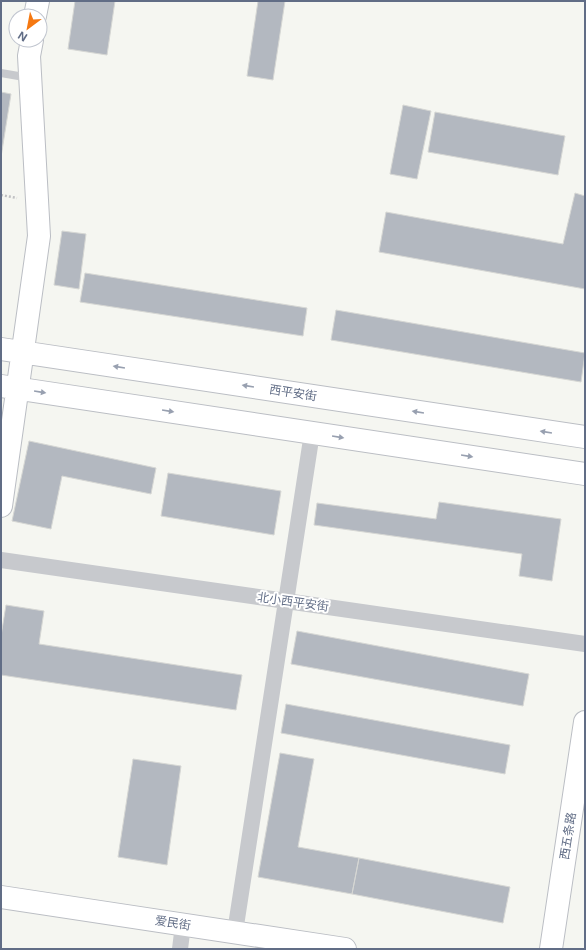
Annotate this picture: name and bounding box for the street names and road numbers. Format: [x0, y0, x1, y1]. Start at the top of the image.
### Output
street label: 西平安街 [268, 381, 318, 404]
street label: 北小西平安街 [256, 589, 330, 614]
street label: 西五条路 [556, 811, 579, 861]
street label: 爱民街 [154, 912, 192, 933]

